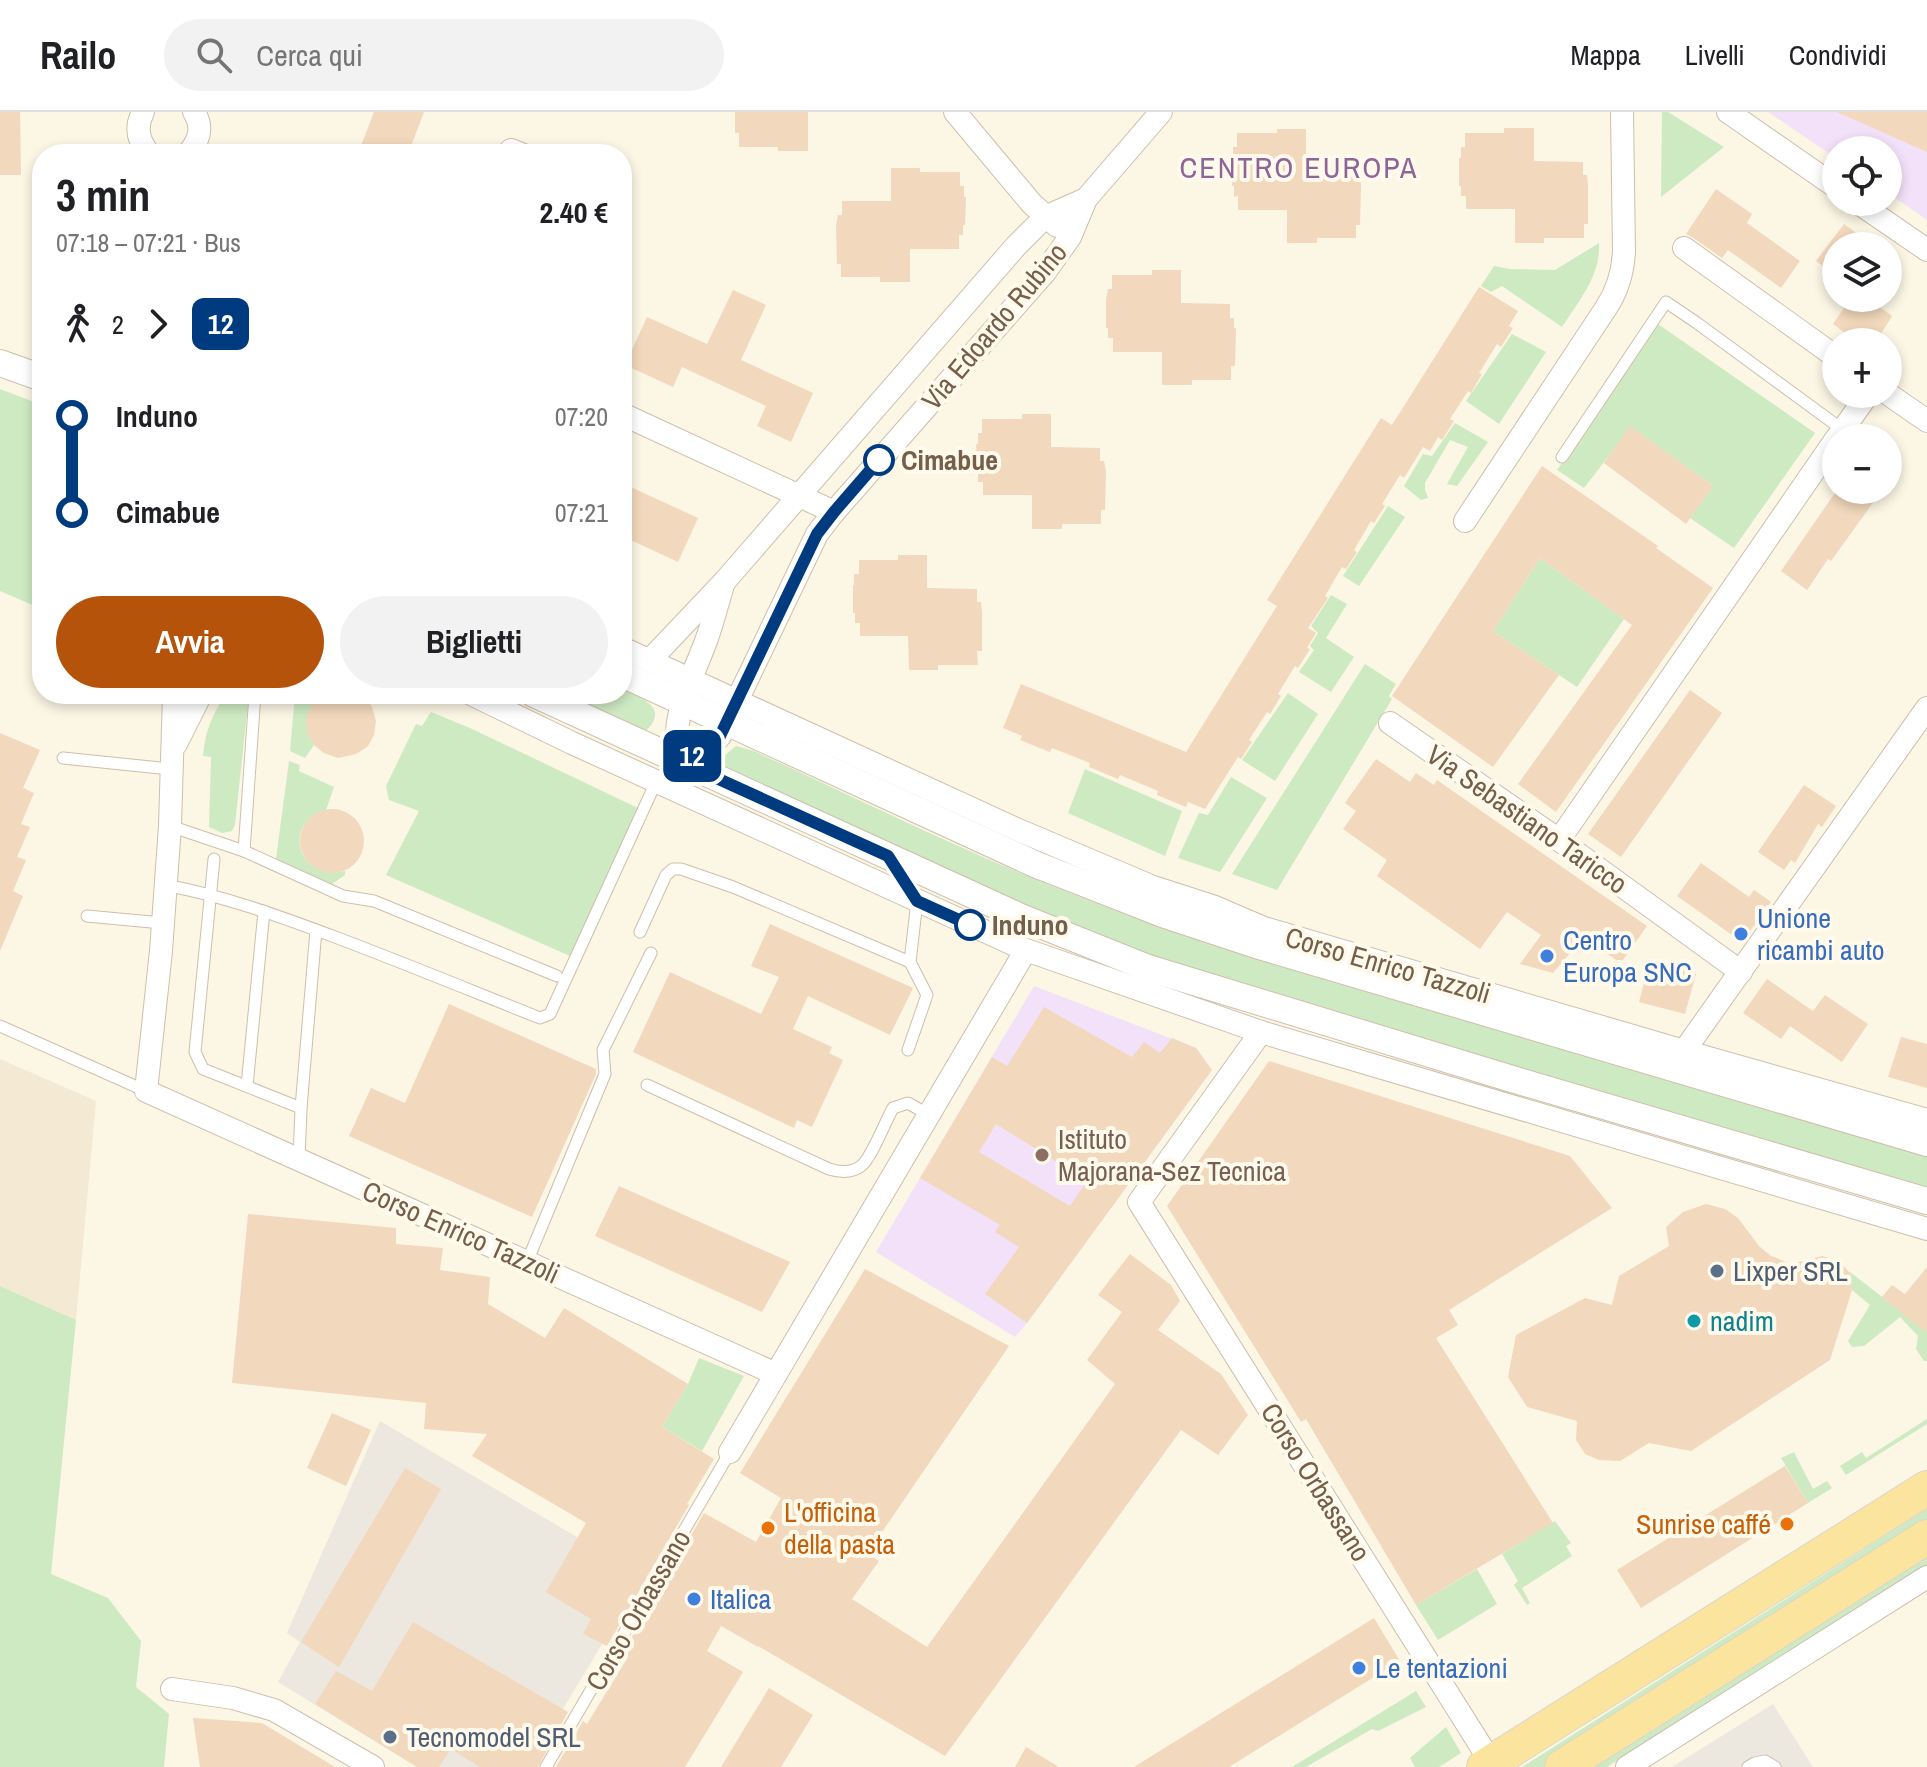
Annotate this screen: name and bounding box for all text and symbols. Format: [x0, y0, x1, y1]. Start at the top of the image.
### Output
search box [164, 19, 724, 91]
text: Railo [40, 30, 116, 81]
icon: search [192, 33, 236, 77]
text: Cerca qui [256, 35, 363, 75]
text: Mappa [1571, 36, 1641, 74]
text: Livelli [1685, 36, 1745, 74]
text: Condividi [1789, 36, 1887, 74]
map controls [1822, 136, 1902, 504]
button: locate [1822, 136, 1902, 216]
district label: CENTRO EUROPA [1180, 147, 1418, 187]
text: 3 min [56, 165, 150, 225]
text: 2.40 € [540, 192, 608, 232]
text: 07:18 – 07:21 · Bus [56, 225, 241, 260]
button: layers [1822, 232, 1902, 312]
street label: Via Edoardo Rubino [913, 234, 1075, 418]
icon: walk [56, 302, 100, 346]
icon: forward [136, 302, 180, 346]
text: 12 [208, 305, 233, 343]
text: 2 [112, 307, 124, 342]
button: + [1822, 328, 1902, 408]
text: Induno [116, 396, 198, 436]
text: 07:20 [555, 399, 608, 434]
button: − [1822, 424, 1902, 504]
place label: Cimabue [901, 441, 998, 479]
marker: Cimabue [864, 445, 894, 475]
text: Cimabue [116, 492, 220, 532]
text: 07:21 [555, 495, 608, 530]
button: Avvia [56, 596, 324, 688]
button: Biglietti [340, 596, 608, 688]
line badge: 12 [656, 730, 728, 782]
street label: Via Sebastiano Taricco [1419, 735, 1635, 903]
text: 12 [679, 737, 705, 775]
place label: Unione ricambi auto [1757, 899, 1885, 969]
place label: Induno [992, 906, 1069, 944]
marker: Induno [955, 910, 985, 940]
street label: Corso Enrico Tazzoli [1281, 918, 1495, 1012]
place label: Centro Europa SNC [1563, 921, 1692, 991]
marker: Unione ricambi auto [1732, 925, 1750, 943]
marker: Centro Europa SNC [1538, 947, 1556, 965]
place label: Istituto Majorana-Sez Tecnica [1058, 1120, 1286, 1190]
marker: Istituto Majorana-Sez Tecnica [1033, 1146, 1051, 1164]
street label: Corso Enrico Tazzoli [356, 1172, 566, 1292]
place label: Lixper SRL [1733, 1252, 1848, 1290]
marker: Lixper SRL [1708, 1262, 1726, 1280]
place label: nadim [1710, 1302, 1774, 1340]
marker: nadim [1685, 1312, 1703, 1330]
street label: Corso Orbassano [1252, 1396, 1380, 1568]
place label: L'officina della pasta [784, 1493, 895, 1563]
place label: Sunrise caffé [1636, 1505, 1771, 1543]
marker: Sunrise caffé [1778, 1515, 1796, 1533]
marker: L'officina della pasta [759, 1519, 777, 1537]
street label: Corso Orbassano [577, 1523, 699, 1697]
place label: Italica [710, 1580, 771, 1618]
marker: Italica [685, 1590, 703, 1608]
place label: Le tentazioni [1375, 1649, 1508, 1687]
marker: Le tentazioni [1350, 1659, 1368, 1677]
place label: Tecnomodel SRL [406, 1718, 581, 1756]
marker: Tecnomodel SRL [381, 1728, 399, 1746]

